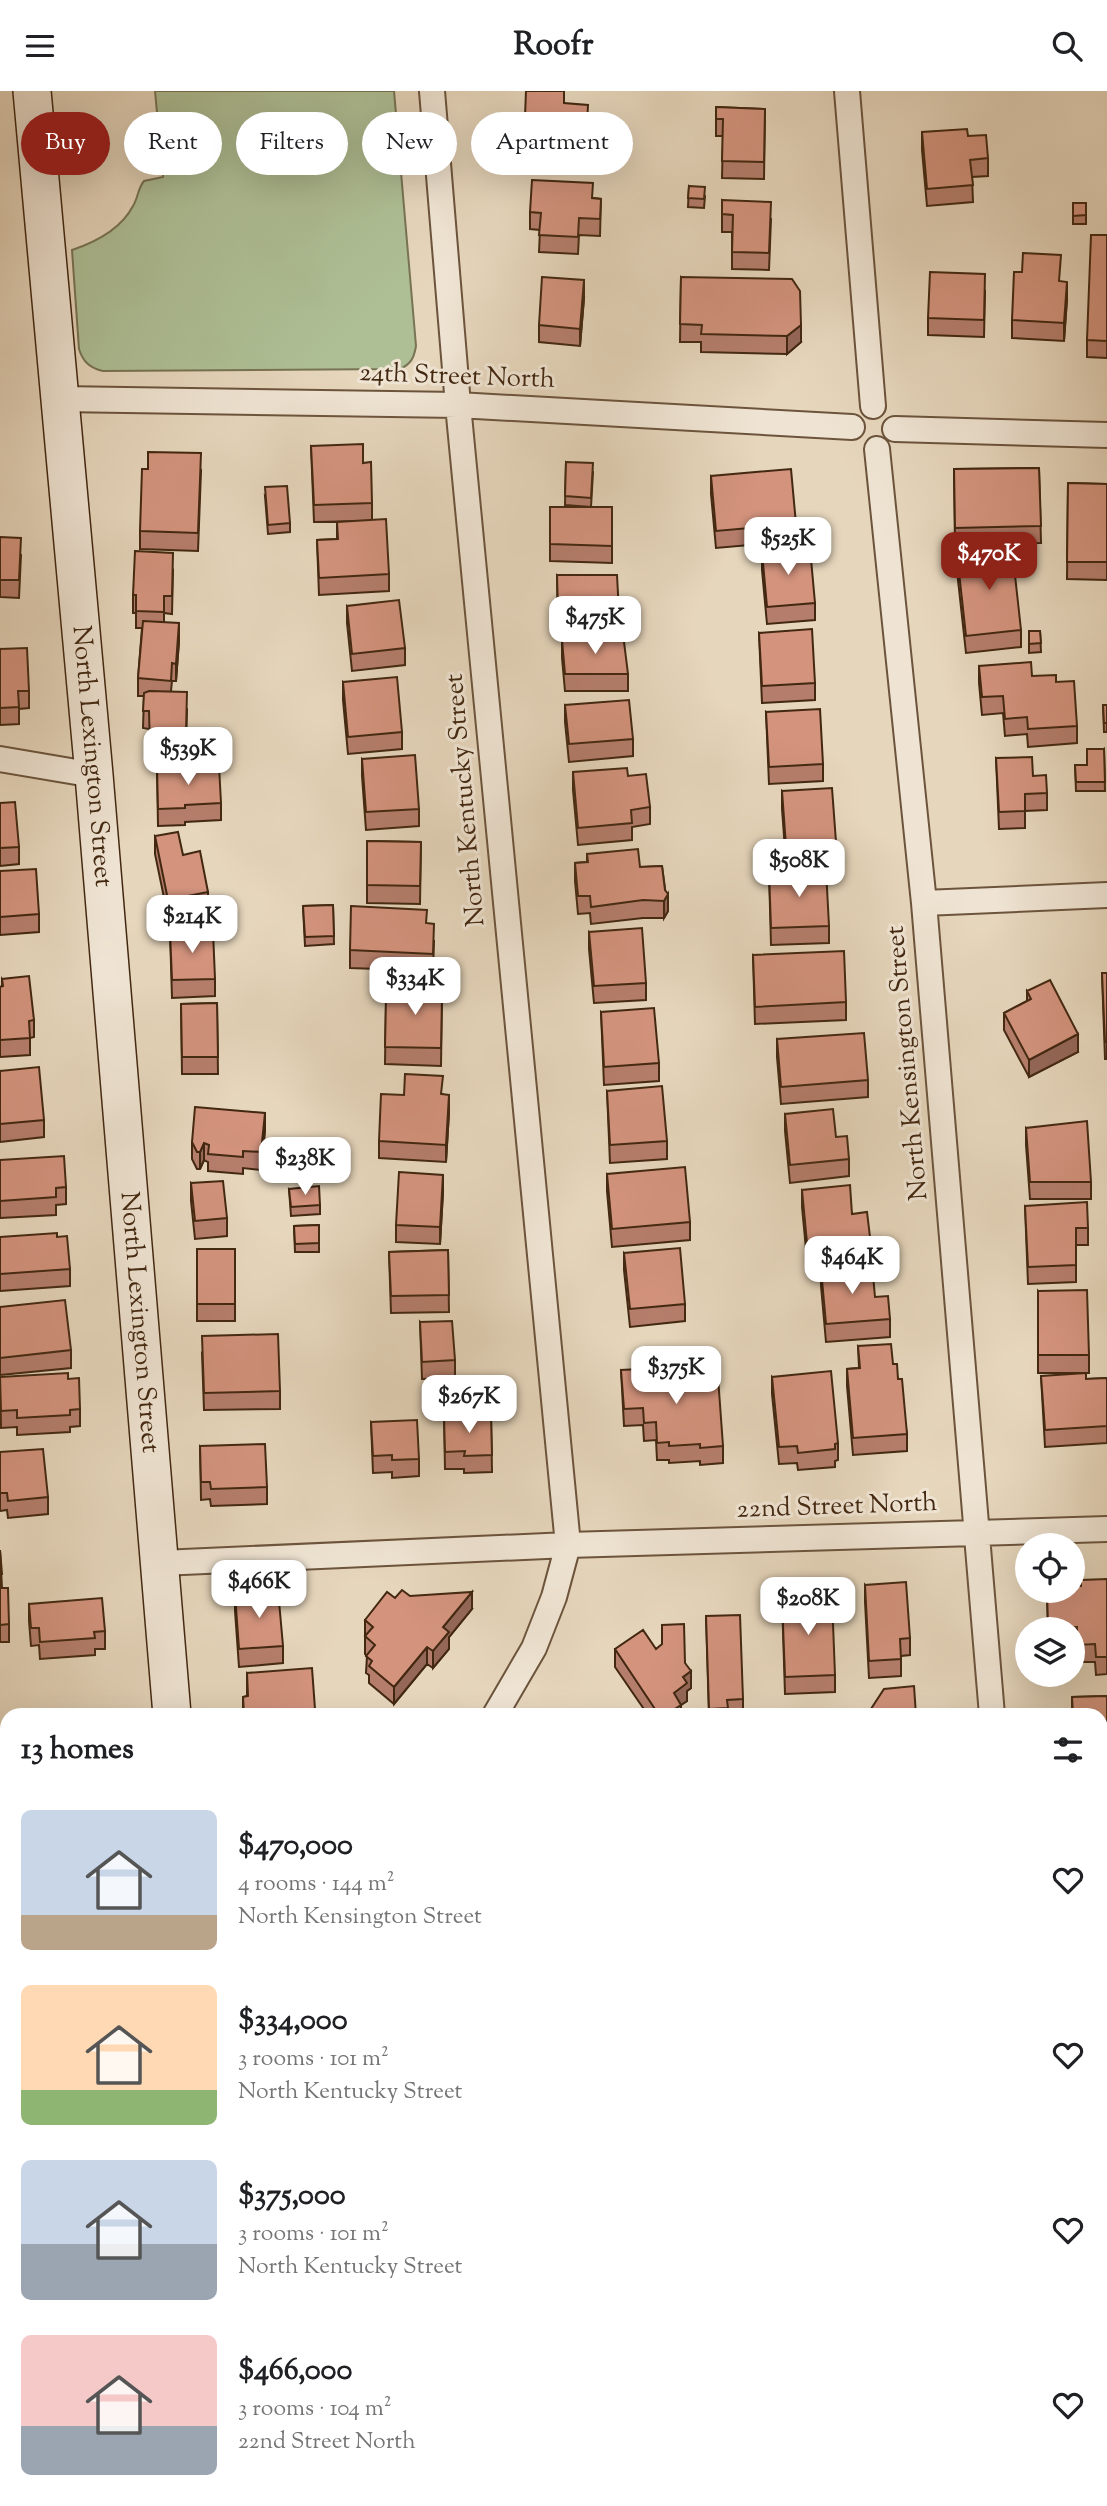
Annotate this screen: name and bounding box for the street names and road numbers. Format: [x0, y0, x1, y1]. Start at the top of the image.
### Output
street label: 24th Street North [358, 355, 556, 399]
street label: North Lexington Street [62, 624, 122, 889]
street label: North Kentucky Street [437, 672, 495, 928]
street label: North Kensington Street [878, 924, 938, 1202]
street label: North Lexington Street [110, 1190, 169, 1455]
street label: 22nd Street North [736, 1485, 938, 1529]

